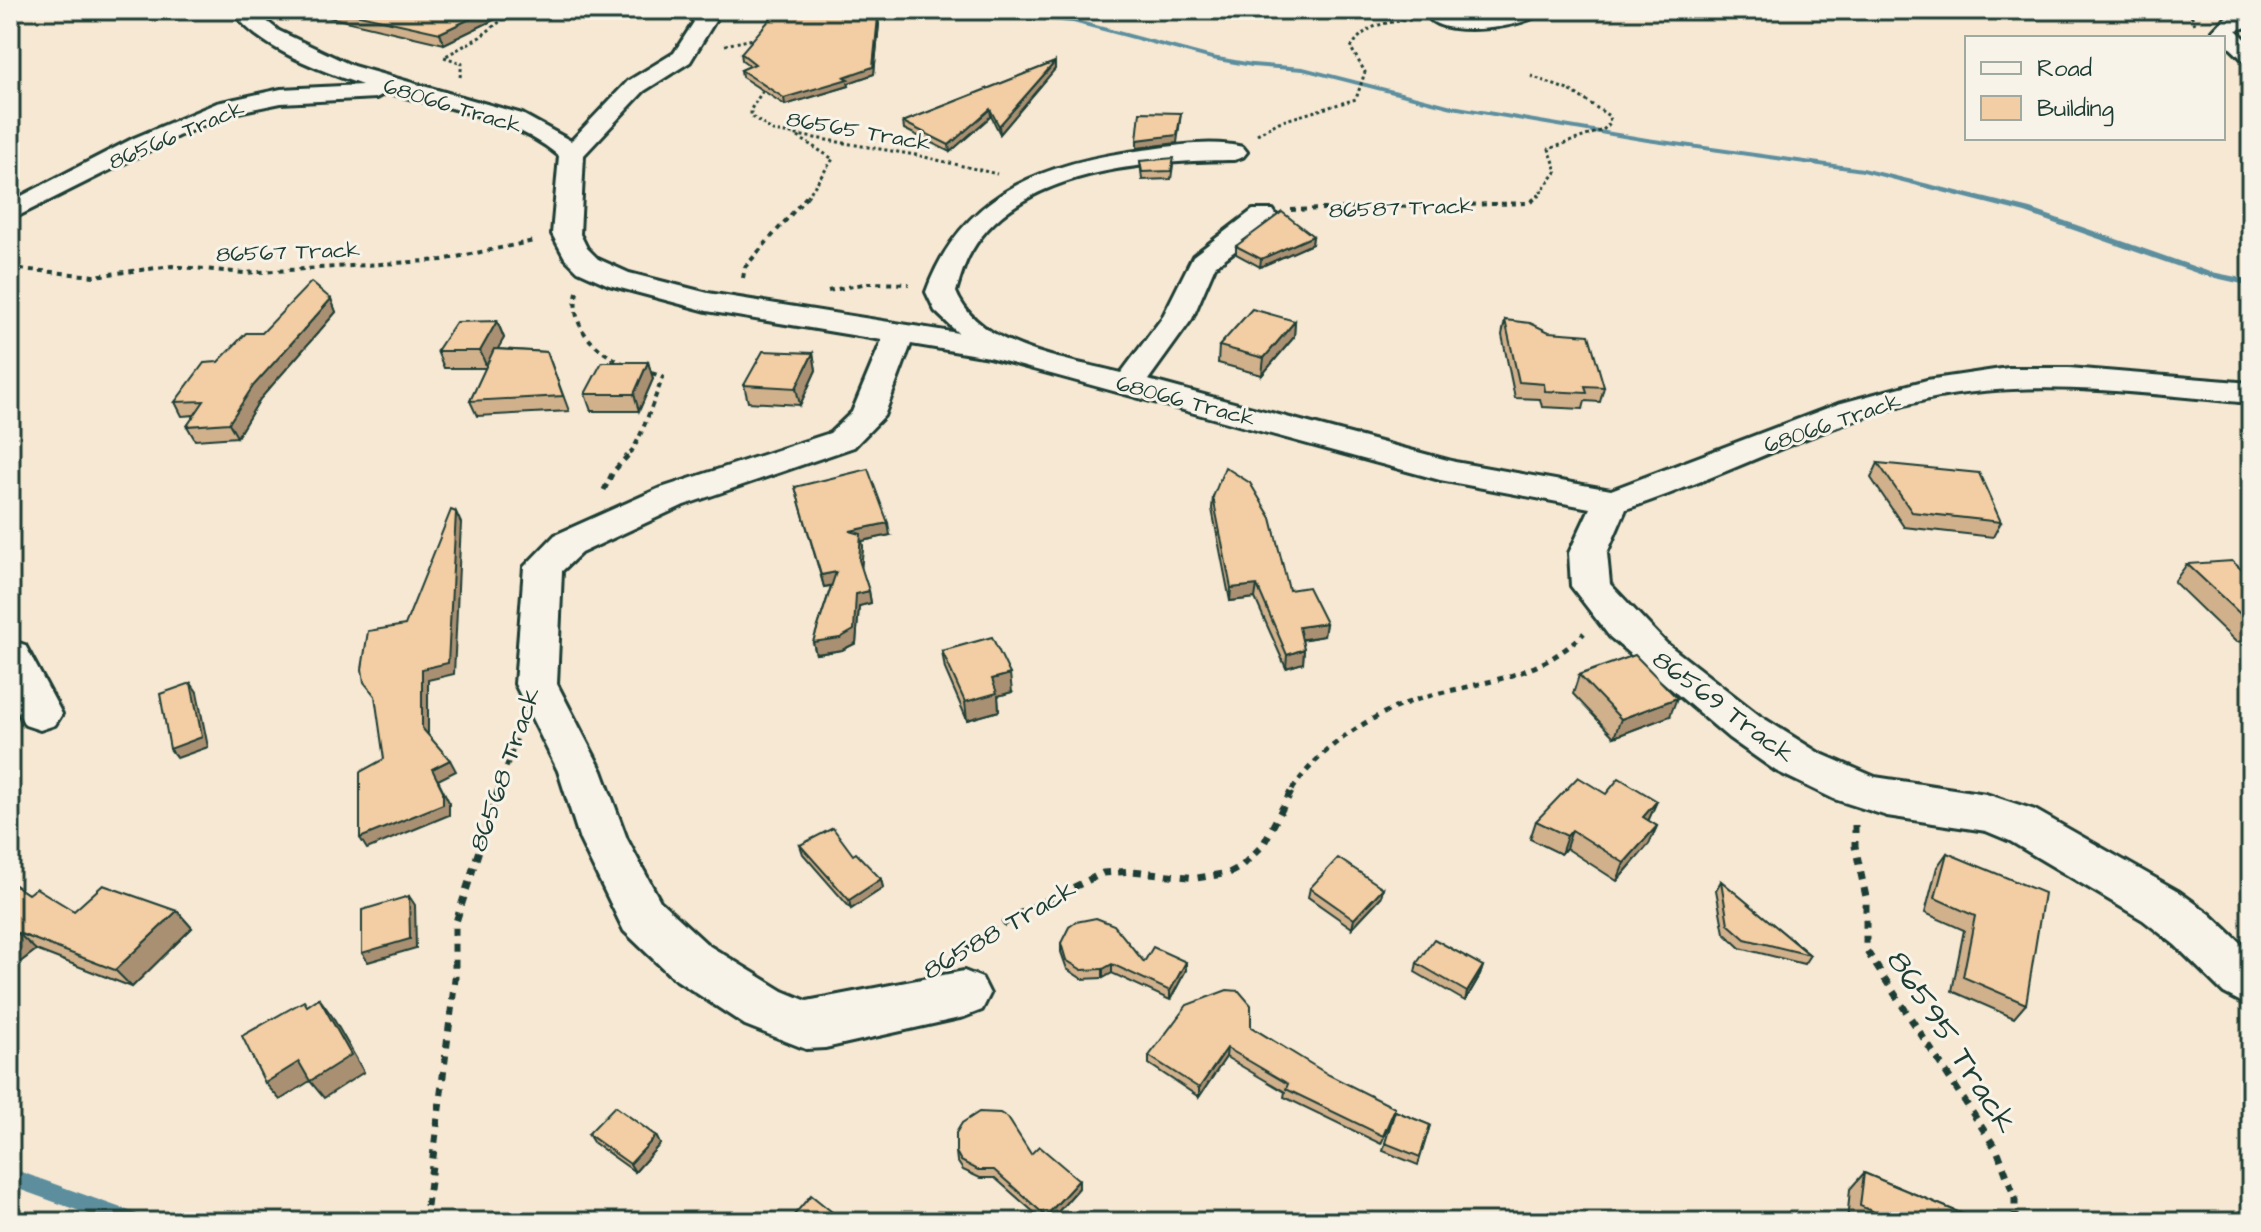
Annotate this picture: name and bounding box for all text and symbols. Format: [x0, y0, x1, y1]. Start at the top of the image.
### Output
legend [1965, 36, 2225, 140]
text: Road [2037, 52, 2092, 86]
street label: 68066 Track [380, 71, 526, 142]
text: Building [2037, 92, 2114, 127]
street label: 86566 Track [104, 93, 250, 178]
street label: 86565 Track [784, 104, 934, 160]
street label: 86587 Track [1328, 190, 1474, 227]
street label: 86567 Track [215, 234, 361, 271]
street label: 68066 Track [1113, 368, 1259, 435]
street label: 68066 Track [1760, 385, 1906, 461]
street label: 86569 Track [1645, 641, 1802, 772]
street label: 86568 Track [460, 682, 550, 856]
street label: 86588 Track [916, 871, 1083, 988]
street label: 86595 Track [1875, 941, 2028, 1143]

